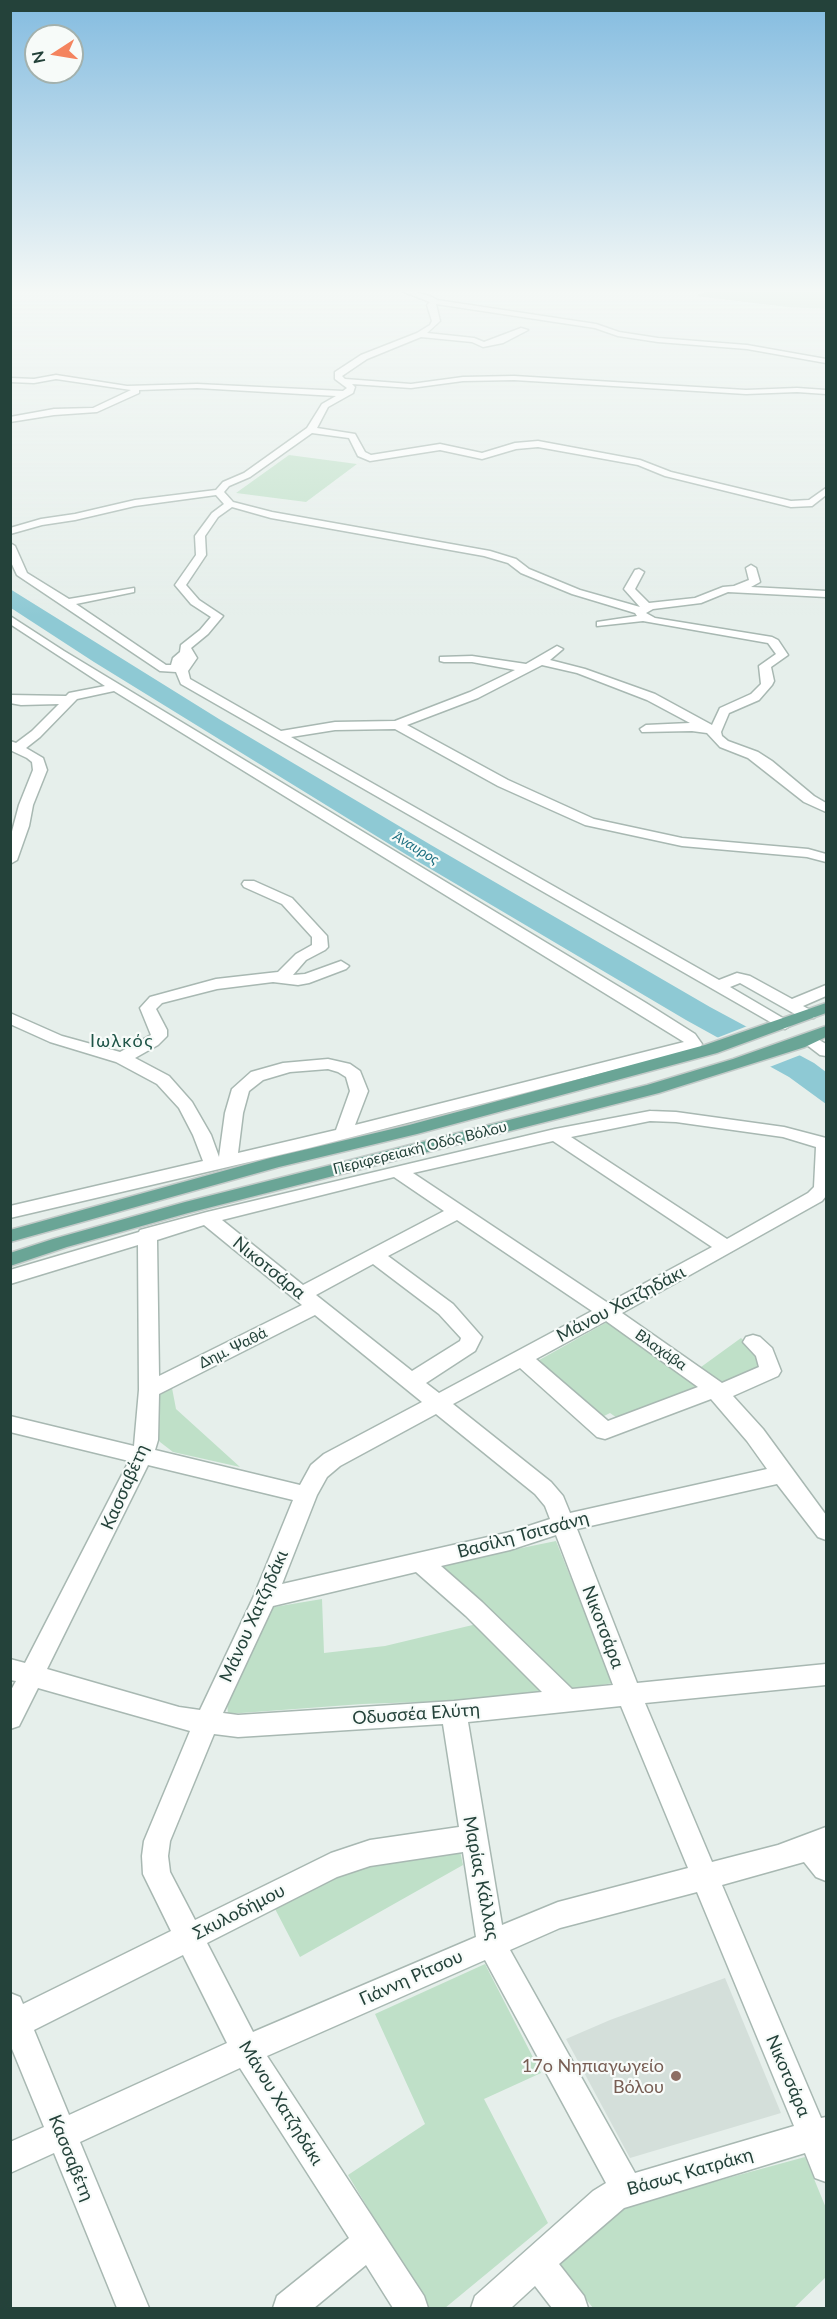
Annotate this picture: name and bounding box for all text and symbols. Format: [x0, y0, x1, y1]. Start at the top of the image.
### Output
north arrow [24, 24, 84, 84]
text: N [27, 49, 48, 65]
water label: Άναυρος [390, 828, 442, 868]
district label: Ιωλκός [90, 1030, 154, 1052]
street label: Περιφερειακή Οδός Βόλου [331, 1118, 509, 1178]
street label: Νικοτσάρα [228, 1232, 310, 1304]
street label: Μάνου Χατζηδάκι [553, 1261, 689, 1347]
street label: Δημ. Ψαθά [196, 1324, 270, 1372]
street label: Βλαχάβα [632, 1326, 690, 1374]
street label: Κασσαβέτη [97, 1441, 153, 1533]
street label: Βασίλη Τσιτσάνη [455, 1507, 591, 1563]
street label: Μάνου Χατζηδάκι [215, 1547, 293, 1685]
street label: Νικοτσάρα [577, 1582, 629, 1672]
street label: Οδυσσέα Ελύτη [352, 1699, 480, 1729]
street label: Μαρίας Κάλλας [458, 1814, 504, 1942]
street label: Σκυλοδήμου [189, 1880, 289, 1944]
street label: Γιάννη Ρίτσου [356, 1946, 466, 2010]
street label: Νικοτσάρα [761, 2032, 815, 2120]
street label: Μάνου Χατζηδάκι [234, 2037, 328, 2169]
place label: 17ο Νηπιαγωγείο Βόλου [522, 2055, 664, 2098]
marker: 17ο Νηπιαγωγείο Βόλου [669, 2069, 683, 2083]
street label: Κασσαβέτη [44, 2112, 98, 2204]
street label: Βάσως Κατράκη [625, 2144, 755, 2200]

